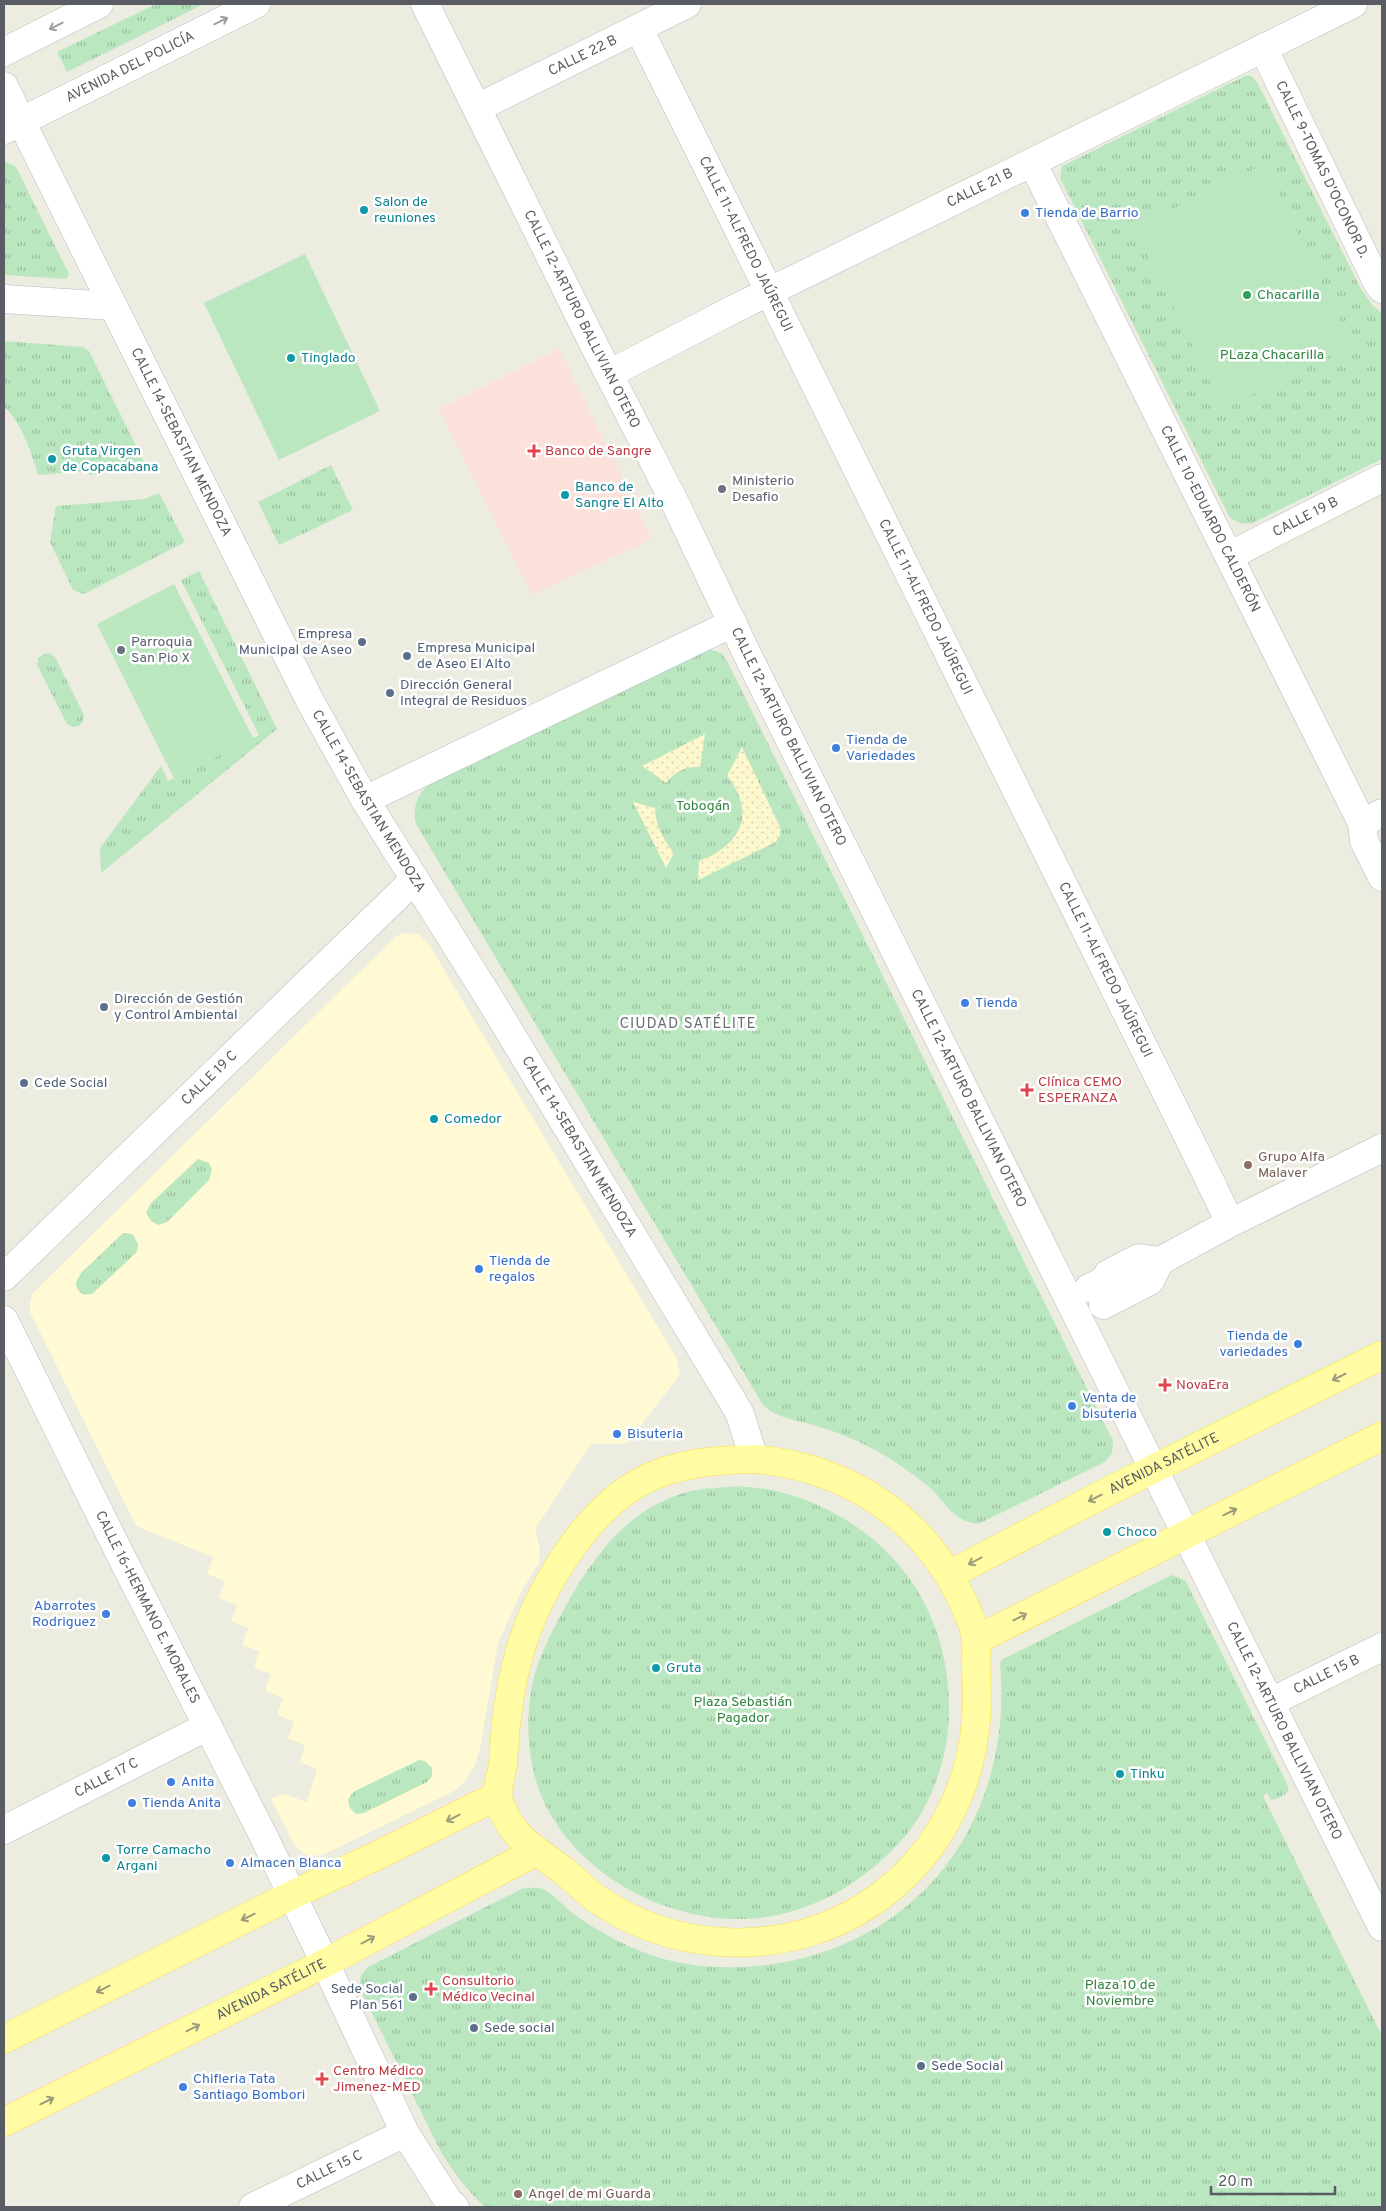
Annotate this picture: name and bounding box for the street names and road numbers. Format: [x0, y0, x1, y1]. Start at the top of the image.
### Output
street label: AVENIDA DEL POLICÍA [63, 28, 197, 106]
street label: CALLE 22 B [545, 31, 620, 80]
street label: CALLE 9-TOMAS D'OCONOR D. [1272, 78, 1372, 261]
street label: CALLE 11-ALFREDO JAÚREGUI [695, 153, 796, 335]
street label: CALLE 21 B [944, 164, 1016, 211]
street label: CALLE 12-ARTURO BALLIVIAN OTERO [520, 207, 644, 431]
street label: CALLE 14-SEBASTIAN MENDOZA [127, 345, 235, 540]
street label: CALLE 10-EDUARDO CALDERÓN [1156, 423, 1264, 615]
street label: CALLE 19 B [1270, 493, 1341, 541]
street label: CALLE 11-ALFREDO JAÚREGUI [875, 516, 976, 697]
street label: CALLE 12-ARTURO BALLIVIAN OTERO [727, 625, 850, 849]
street label: CALLE 14-SEBASTIAN MENDOZA [308, 707, 429, 895]
street label: CALLE 11-ALFREDO JAÚREGUI [1055, 879, 1156, 1060]
street label: CALLE 12-ARTURO BALLIVIAN OTERO [907, 986, 1030, 1210]
street label: CALLE 19 C [178, 1047, 241, 1109]
street label: CALLE 14-SEBASTIAN MENDOZA [518, 1053, 640, 1241]
street label: AVENIDA SATÉLITE [1106, 1429, 1222, 1498]
street label: CALLE 16-HERMANO E. MORALES [91, 1508, 203, 1707]
street label: CALLE 12-ARTURO BALLIVIAN OTERO [1223, 1619, 1346, 1843]
street label: CALLE 15 B [1291, 1651, 1362, 1698]
street label: CALLE 17 C [72, 1754, 141, 1801]
street label: AVENIDA SATÉLITE [213, 1955, 329, 2024]
street label: CALLE 15 C [293, 2146, 365, 2193]

